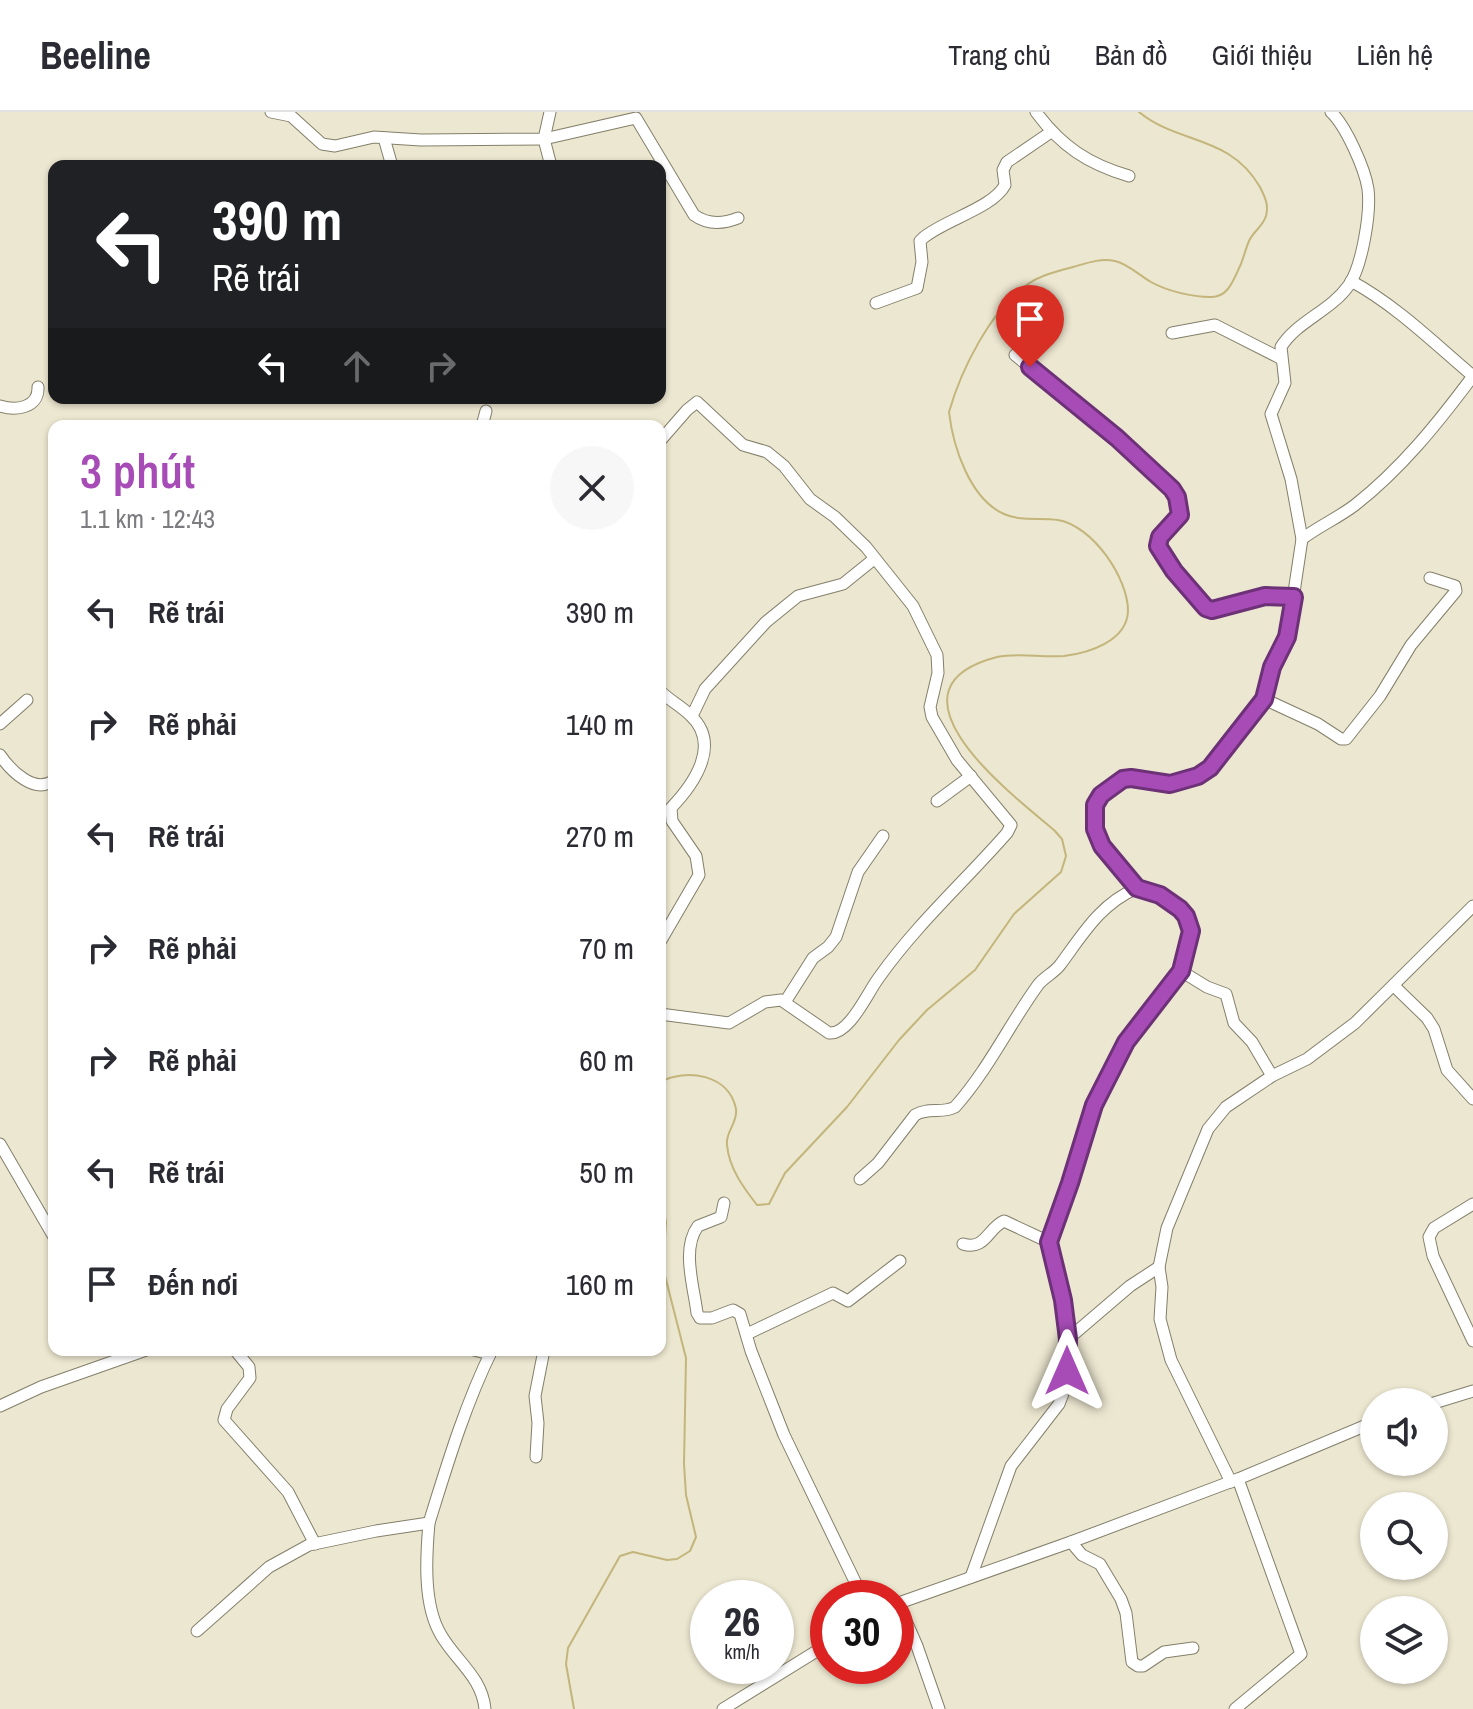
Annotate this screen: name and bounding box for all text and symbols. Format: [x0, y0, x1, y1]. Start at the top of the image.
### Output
text: Beeline [40, 30, 151, 81]
text: Trang chủ [948, 36, 1051, 74]
text: Bản đồ [1095, 36, 1168, 74]
text: Giới thiệu [1212, 36, 1312, 74]
text: Liên hệ [1356, 36, 1433, 74]
text: 390 m [212, 182, 342, 257]
icon: left [80, 192, 184, 296]
text: Rẽ trái [212, 254, 301, 302]
pin [996, 285, 1064, 367]
icon: arrive [1008, 297, 1052, 341]
icon: left [251, 344, 295, 388]
icon: ahead [335, 344, 379, 388]
icon: right [419, 344, 463, 388]
text: 3 phút [80, 438, 195, 503]
button: close [550, 446, 634, 530]
text: 1.1 km · 12:43 [80, 501, 215, 536]
icon: left [80, 590, 124, 634]
text: Rẽ trái [148, 592, 225, 632]
text: 390 m [566, 592, 634, 632]
icon: right [80, 702, 124, 746]
text: Rẽ phải [148, 704, 237, 744]
text: 140 m [566, 704, 634, 744]
icon: left [80, 814, 124, 858]
text: Rẽ trái [148, 816, 225, 856]
text: 270 m [566, 816, 634, 856]
icon: right [80, 926, 124, 970]
text: Rẽ phải [148, 928, 237, 968]
text: 70 m [579, 928, 634, 968]
icon: right [80, 1038, 124, 1082]
text: Rẽ phải [148, 1040, 237, 1080]
text: 60 m [579, 1040, 634, 1080]
icon: left [80, 1150, 124, 1194]
text: Rẽ trái [148, 1152, 225, 1192]
text: 50 m [579, 1152, 634, 1192]
icon: arrive [80, 1262, 124, 1306]
text: Đến nơi [148, 1264, 238, 1304]
text: 160 m [566, 1264, 634, 1304]
position arrow [1025, 1329, 1109, 1413]
map controls [1360, 1388, 1448, 1684]
button: sound [1360, 1388, 1448, 1476]
button: search [1360, 1492, 1448, 1580]
speed limit sign: 30 [810, 1580, 914, 1684]
text: 26 [724, 1595, 760, 1648]
button: layers [1360, 1596, 1448, 1684]
text: km/h [724, 1638, 760, 1665]

